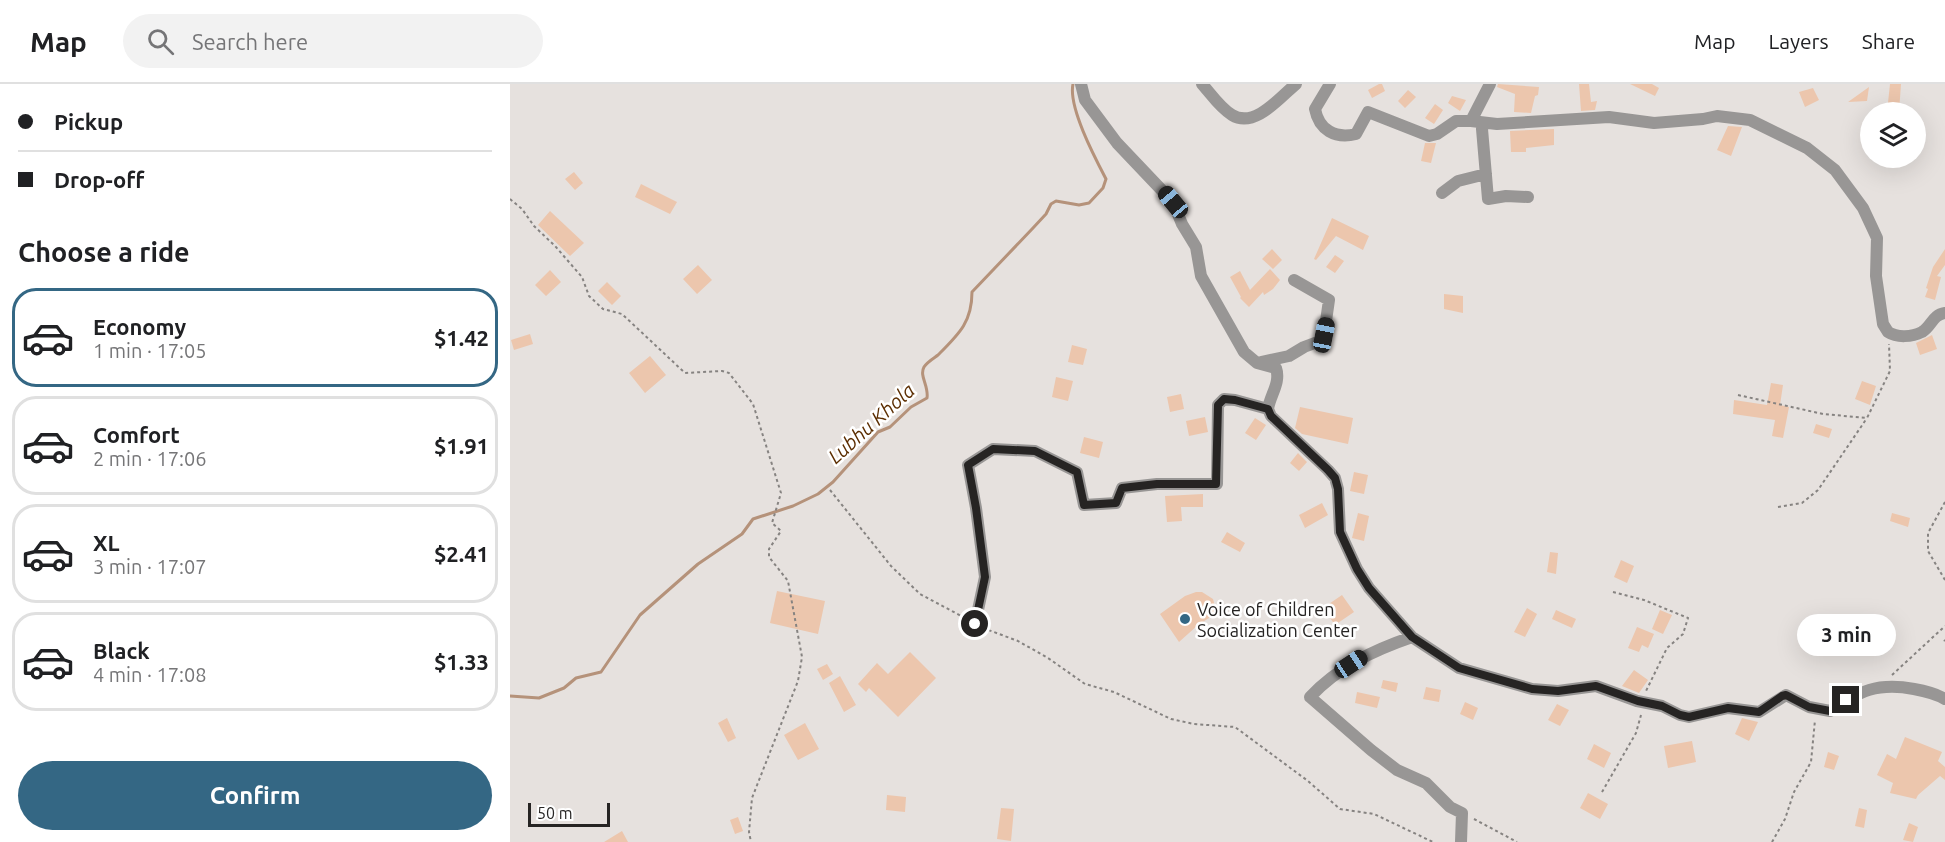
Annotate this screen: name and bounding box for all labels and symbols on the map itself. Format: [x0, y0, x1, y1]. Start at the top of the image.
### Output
car [1155, 182, 1191, 222]
car [1312, 316, 1336, 354]
water label: Lubhu Khola [823, 378, 919, 468]
place label: Voice of Children Socialization Center [1197, 599, 1357, 640]
route start [961, 610, 988, 637]
marker: Voice of Children Socialization Center [1178, 612, 1192, 626]
callout: 3 min [1796, 613, 1896, 655]
car [1331, 647, 1371, 681]
route end [1832, 686, 1859, 713]
scale bar [528, 800, 610, 828]

